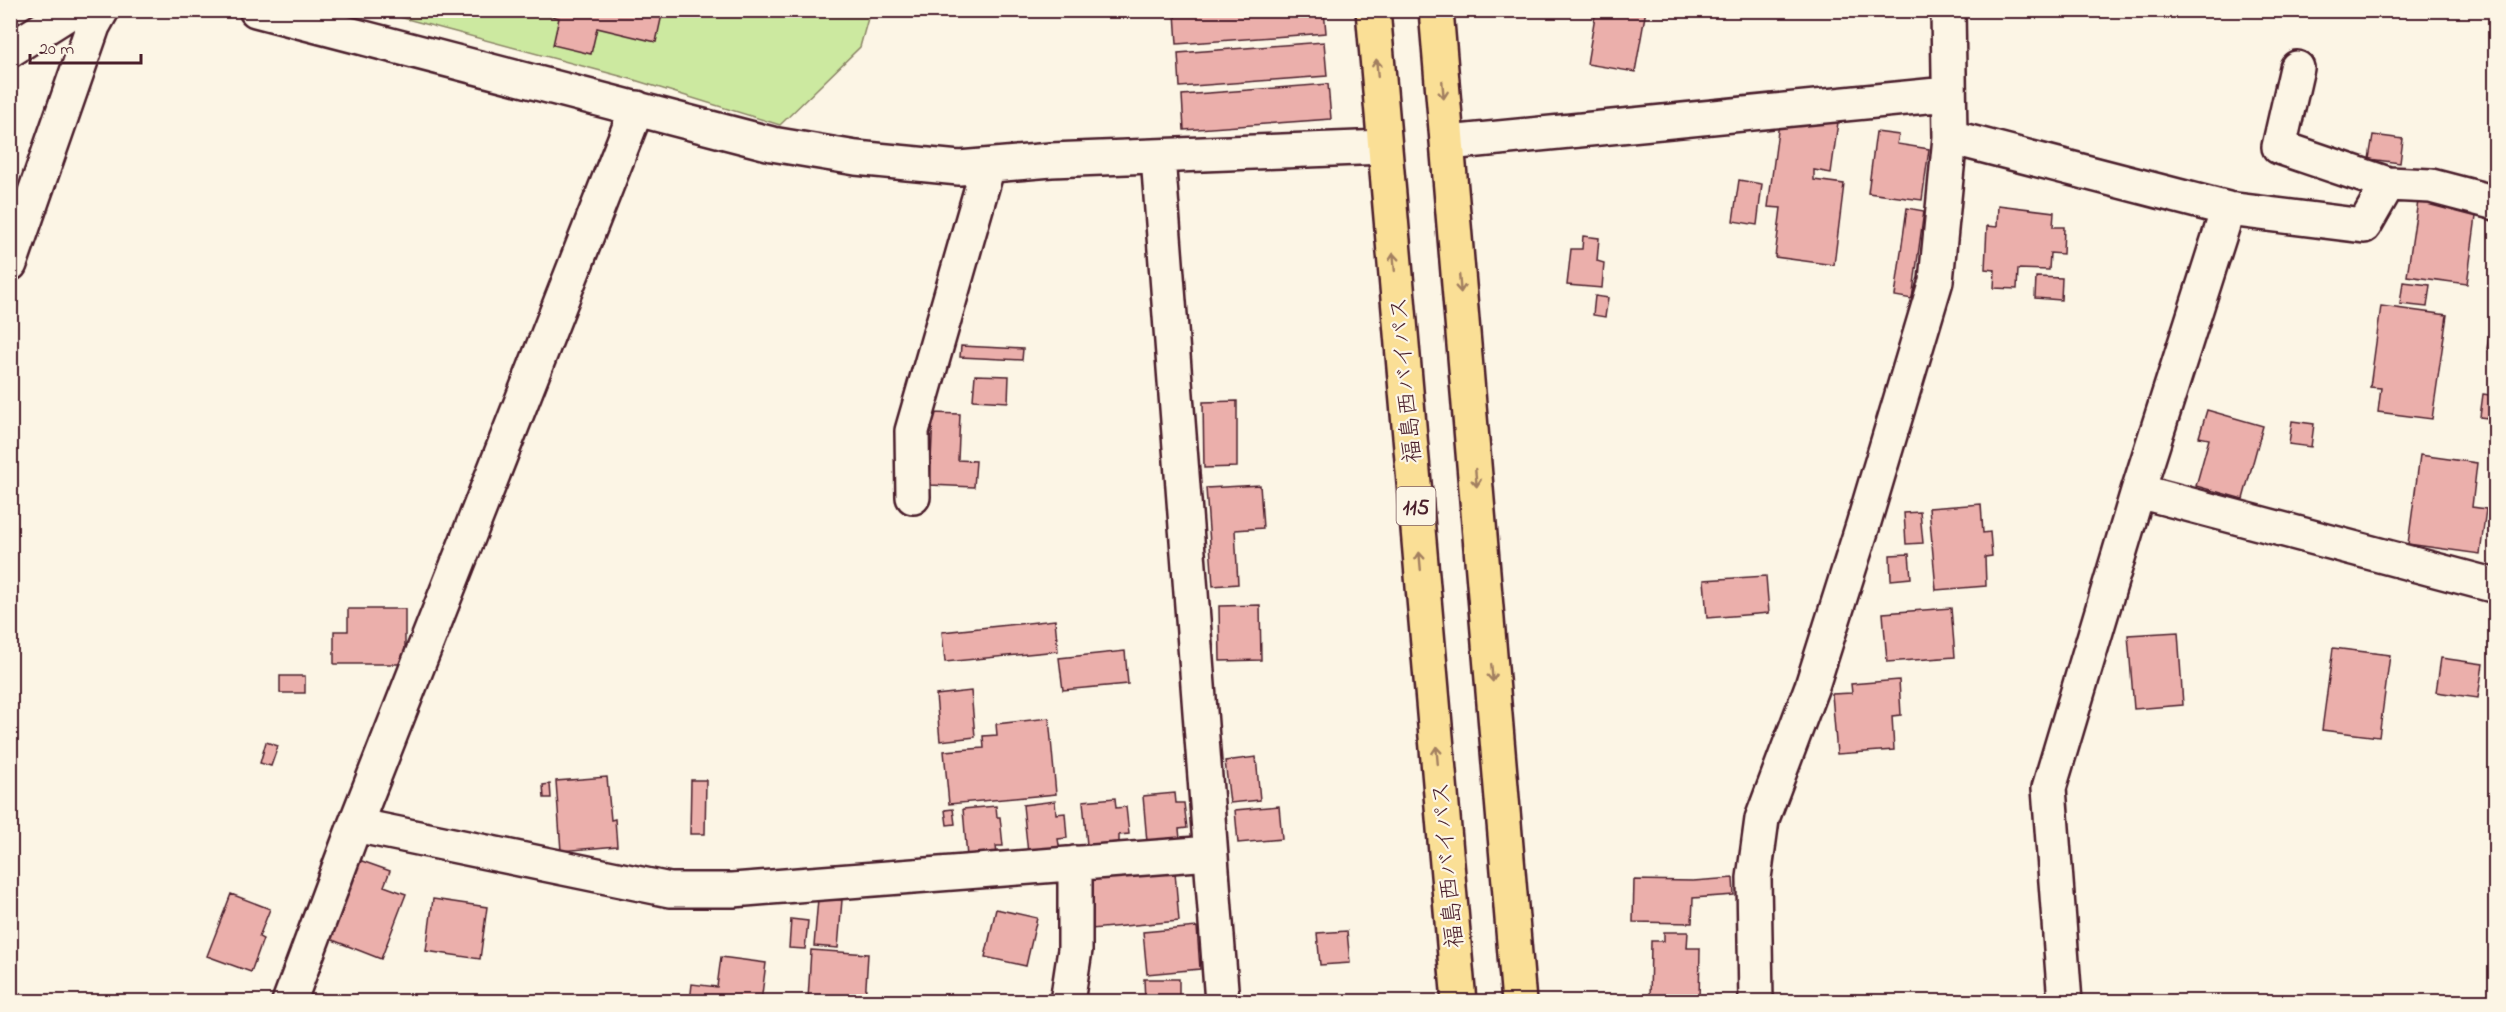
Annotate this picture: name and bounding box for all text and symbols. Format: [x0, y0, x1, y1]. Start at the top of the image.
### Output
scale bar [30, 27, 141, 65]
text: 20 m [39, 37, 74, 63]
one-way arrow [1372, 58, 1383, 78]
one-way arrow [1438, 79, 1449, 99]
one-way arrow [1388, 252, 1399, 272]
one-way arrow [1455, 274, 1466, 293]
street label: 福島西バイパス [1383, 295, 1432, 465]
one-way arrow [1471, 468, 1482, 488]
road number: 115 [1396, 487, 1436, 525]
one-way arrow [1414, 551, 1425, 571]
one-way arrow [1487, 662, 1498, 682]
one-way arrow [1431, 745, 1442, 765]
street label: 福島西バイパス [1425, 780, 1474, 950]

